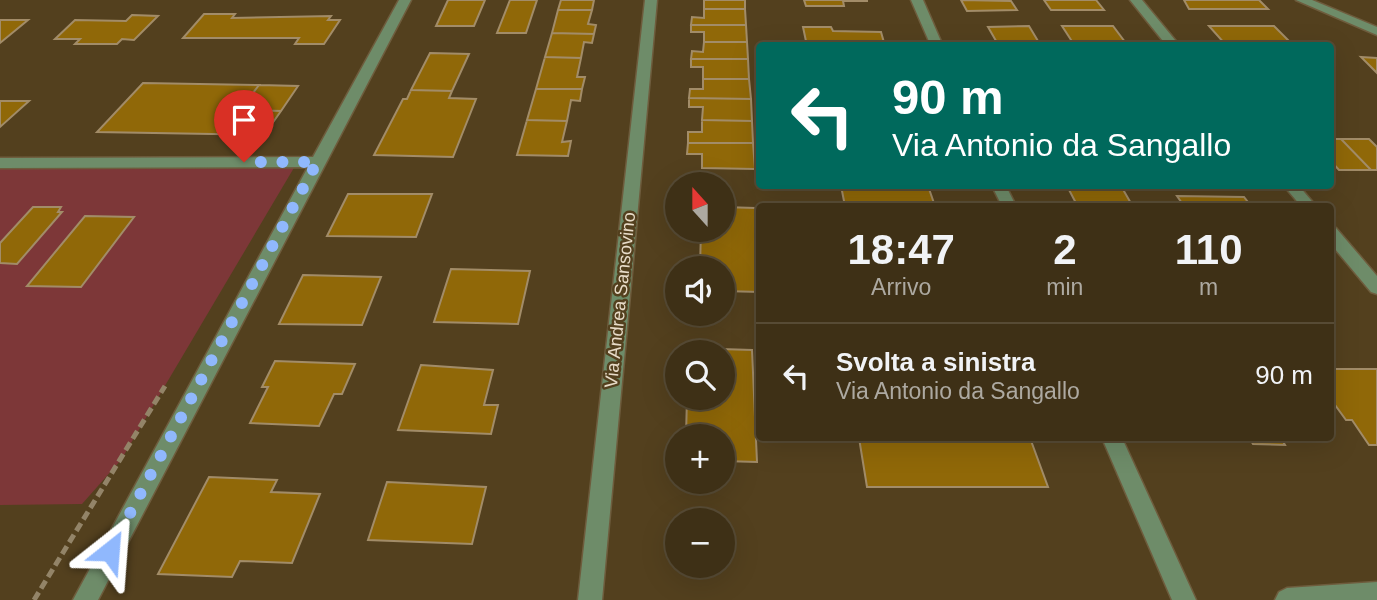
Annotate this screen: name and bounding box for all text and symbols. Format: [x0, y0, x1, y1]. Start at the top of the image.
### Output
icon: left [777, 70, 868, 161]
text: 90 m [892, 70, 1004, 124]
pin [214, 90, 274, 162]
icon: arrive [225, 101, 263, 139]
text: Via Antonio da Sangallo [892, 127, 1231, 163]
north arrow [665, 172, 735, 242]
map controls [665, 172, 735, 578]
street label: Via Andrea Sansovino [601, 211, 639, 389]
text: 18:47 [847, 226, 955, 273]
text: 2 [1053, 226, 1077, 273]
text: 110 [1175, 226, 1243, 273]
button: sound [665, 256, 735, 326]
text: Arrivo [871, 274, 931, 300]
text: min [1046, 274, 1083, 300]
text: m [1199, 274, 1218, 300]
button: search [665, 340, 735, 410]
text: Svolta a sinistra [836, 347, 1035, 377]
icon: left [777, 357, 815, 395]
text: 90 m [1255, 360, 1313, 390]
text: Via Antonio da Sangallo [836, 378, 1080, 404]
button: + [665, 424, 735, 494]
button: − [665, 508, 735, 578]
position arrow [73, 514, 147, 588]

